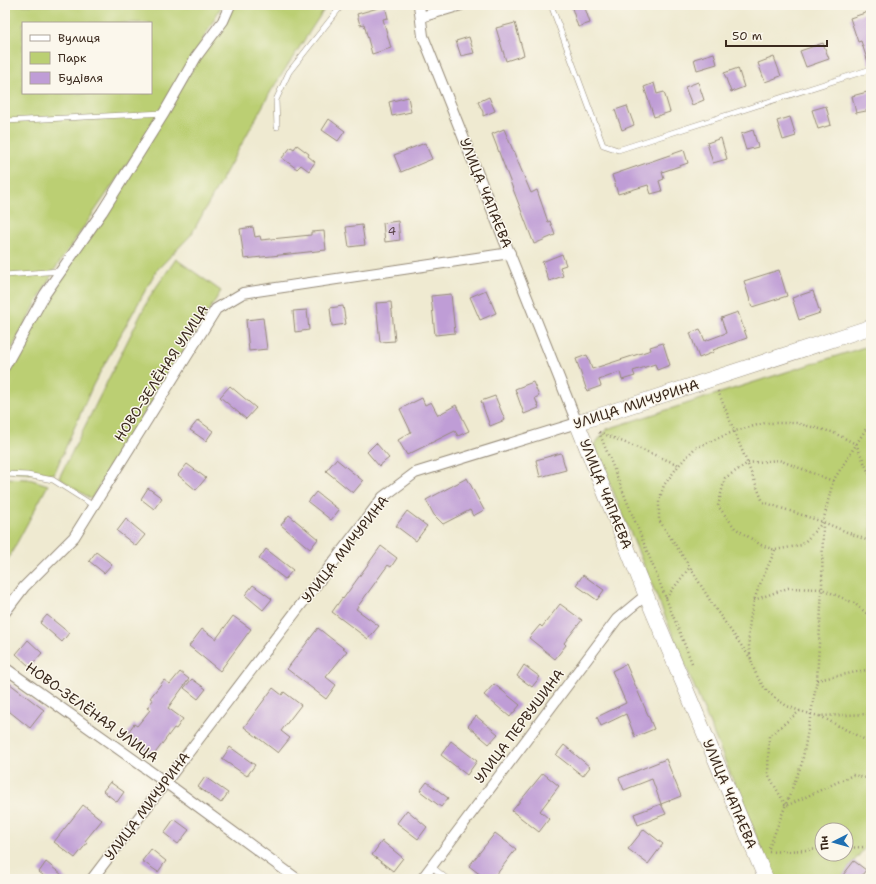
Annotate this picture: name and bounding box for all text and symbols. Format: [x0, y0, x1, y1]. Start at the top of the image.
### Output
legend [22, 22, 152, 94]
scale bar [726, 22, 827, 48]
text: 50 m [732, 28, 762, 44]
text: Вулиця [58, 30, 100, 46]
text: Парк [58, 50, 87, 66]
text: Будівля [58, 70, 103, 86]
street label: УЛИЦА ЧАПАЕВА [456, 135, 516, 251]
house number: 4 [388, 223, 396, 239]
street label: НОВО-ЗЕЛЁНАЯ УЛИЦА [110, 301, 212, 445]
street label: УЛИЦА МИЧУРИНА [571, 375, 701, 433]
street label: УЛИЦА ЧАПАЕВА [576, 436, 636, 552]
street label: УЛИЦА МИЧУРИНА [298, 492, 392, 606]
street label: НОВО-ЗЕЛЁНАЯ УЛИЦА [22, 658, 162, 766]
street label: УЛИЦА ПЕРВУШИНА [470, 665, 568, 787]
street label: УЛИЦА ЧАПАЕВА [699, 736, 761, 852]
street label: УЛИЦА МИЧУРИНА [100, 748, 194, 864]
north arrow [814, 822, 854, 862]
text: Пн [816, 835, 833, 851]

